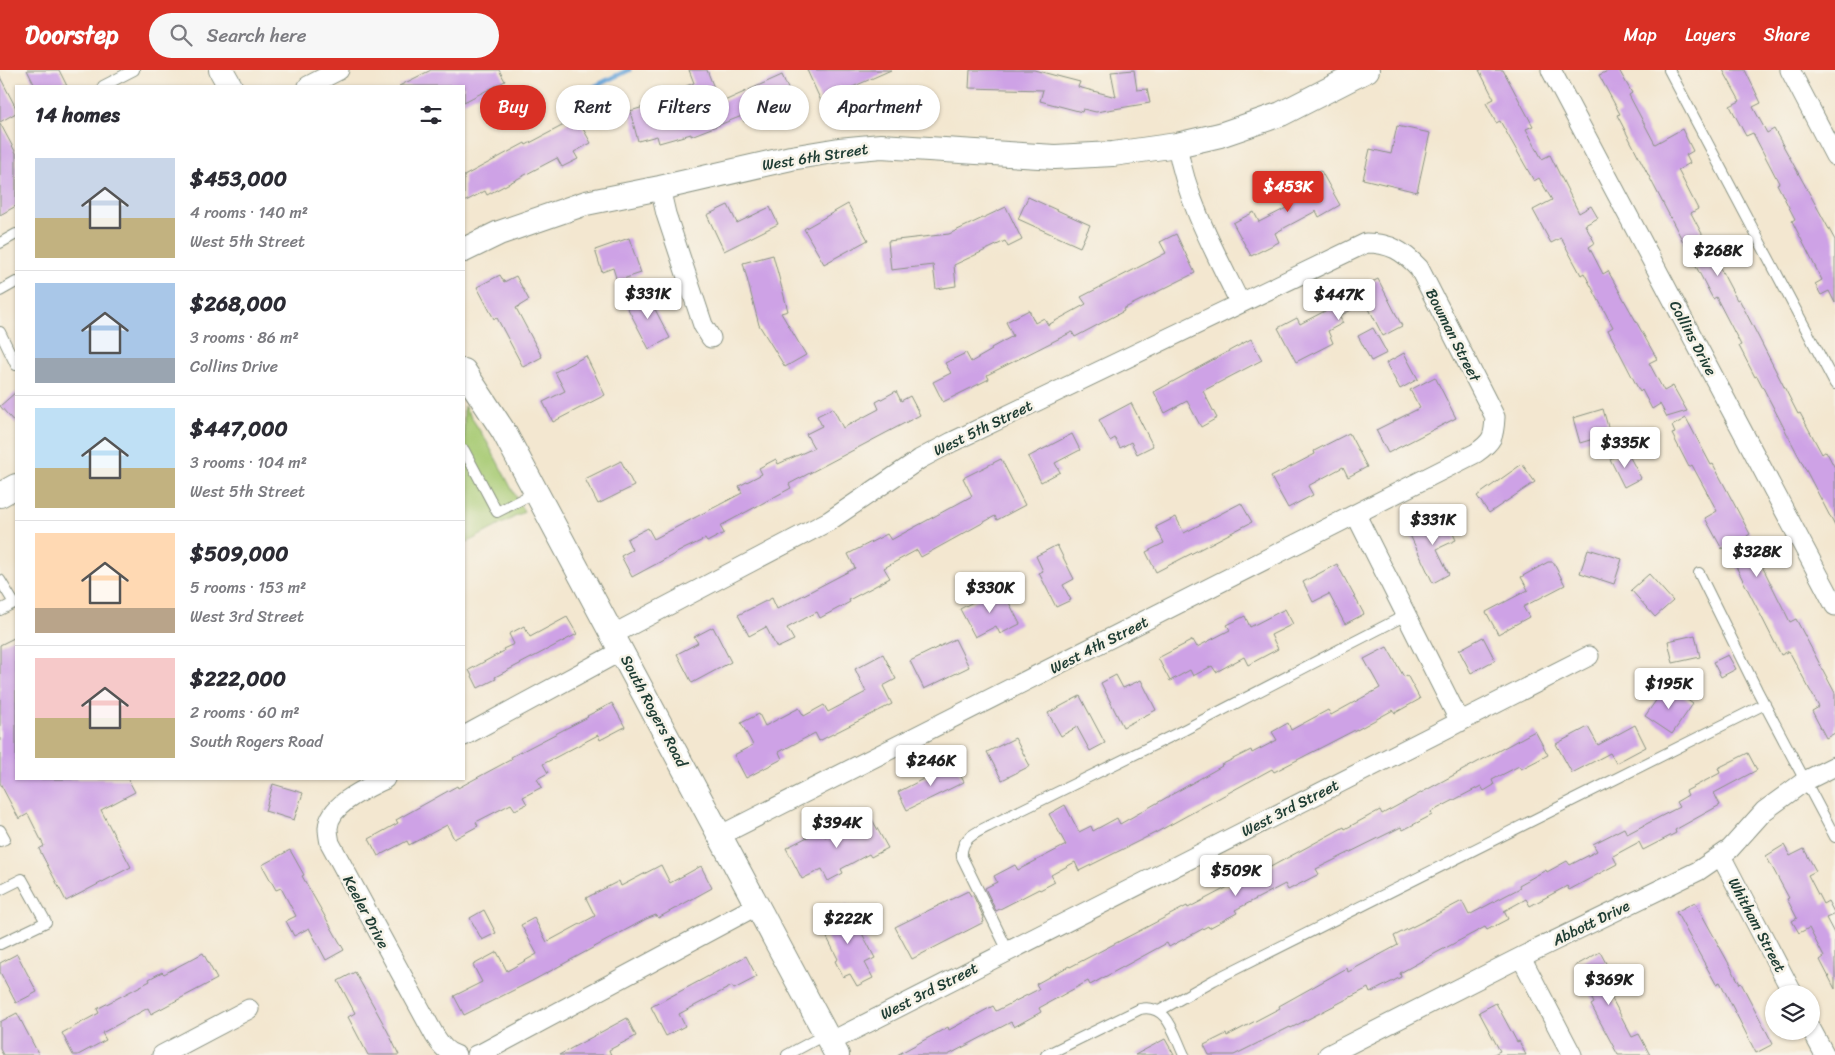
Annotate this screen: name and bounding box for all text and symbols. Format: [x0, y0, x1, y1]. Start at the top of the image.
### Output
search box [149, 13, 499, 58]
text: Doorstep [25, 14, 119, 56]
text: Search here [207, 19, 307, 52]
text: Map [1624, 19, 1657, 51]
text: Layers [1685, 19, 1736, 51]
text: Share [1764, 19, 1810, 51]
icon: search [167, 21, 195, 49]
chip: Buy [480, 85, 546, 130]
chip: Rent [556, 85, 630, 130]
chip: Filters [640, 85, 729, 130]
chip: New [739, 85, 809, 130]
chip: Apartment [819, 85, 940, 130]
text: 14 homes [35, 96, 120, 134]
icon: filters [417, 101, 445, 129]
street label: West 6th Street [760, 136, 870, 178]
text: $453,000 [190, 160, 287, 198]
pin: $453K [1253, 170, 1323, 213]
text: $453K [1263, 172, 1313, 201]
icon: home [75, 178, 135, 238]
text: 4 rooms · 140 m² [190, 198, 308, 227]
text: West 5th Street [190, 227, 305, 256]
pin: $268K [1683, 234, 1753, 277]
text: $268K [1694, 236, 1742, 265]
pin: $331K [613, 278, 683, 320]
pin: $447K [1304, 278, 1374, 321]
text: $331K [626, 279, 670, 308]
text: $447K [1314, 280, 1364, 309]
street label: Bowman Street [1418, 284, 1488, 387]
text: $268,000 [190, 285, 286, 323]
street label: Collins Drive [1662, 295, 1724, 381]
icon: home [75, 303, 135, 363]
text: 3 rooms · 86 m² [190, 323, 299, 352]
text: Collins Drive [190, 352, 278, 381]
street label: West 5th Street [929, 393, 1037, 463]
text: $447,000 [190, 410, 288, 448]
pin: $335K [1590, 426, 1660, 469]
icon: home [75, 428, 135, 488]
text: $335K [1601, 428, 1649, 457]
text: 3 rooms · 104 m² [190, 448, 307, 477]
text: West 5th Street [190, 477, 305, 506]
pin: $331K [1398, 504, 1468, 546]
text: $331K [1411, 505, 1455, 534]
text: $509,000 [190, 535, 289, 573]
pin: $328K [1722, 536, 1792, 578]
text: $328K [1733, 537, 1781, 566]
icon: home [75, 553, 135, 613]
pin: $330K [955, 572, 1025, 614]
text: 5 rooms · 153 m² [190, 573, 306, 602]
text: $330K [966, 573, 1014, 602]
text: West 3rd Street [190, 602, 304, 631]
street label: West 4th Street [1045, 609, 1153, 681]
street label: South Rogers Road [613, 650, 695, 773]
text: $222,000 [190, 660, 286, 698]
pin: $195K [1634, 668, 1704, 710]
text: $195K [1646, 669, 1692, 698]
icon: home [75, 678, 135, 738]
text: 2 rooms · 60 m² [190, 698, 300, 727]
text: South Rogers Road [190, 727, 323, 756]
pin: $246K [896, 744, 966, 787]
text: $246K [907, 746, 955, 775]
street label: West 3rd Street [1236, 772, 1344, 844]
pin: $394K [802, 806, 872, 849]
text: $394K [812, 808, 862, 837]
pin: $509K [1201, 854, 1271, 897]
text: $509K [1211, 856, 1261, 885]
street label: Keeler Drive [336, 871, 396, 954]
street label: Whitham Street [1721, 873, 1793, 978]
street label: Abbott Drive [1547, 893, 1634, 953]
pin: $222K [813, 902, 883, 945]
text: $222K [824, 904, 872, 933]
street label: West 3rd Street [875, 955, 983, 1027]
pin: $369K [1574, 964, 1644, 1006]
text: $369K [1585, 965, 1633, 994]
map controls [1765, 985, 1820, 1040]
button: layers [1765, 985, 1820, 1040]

